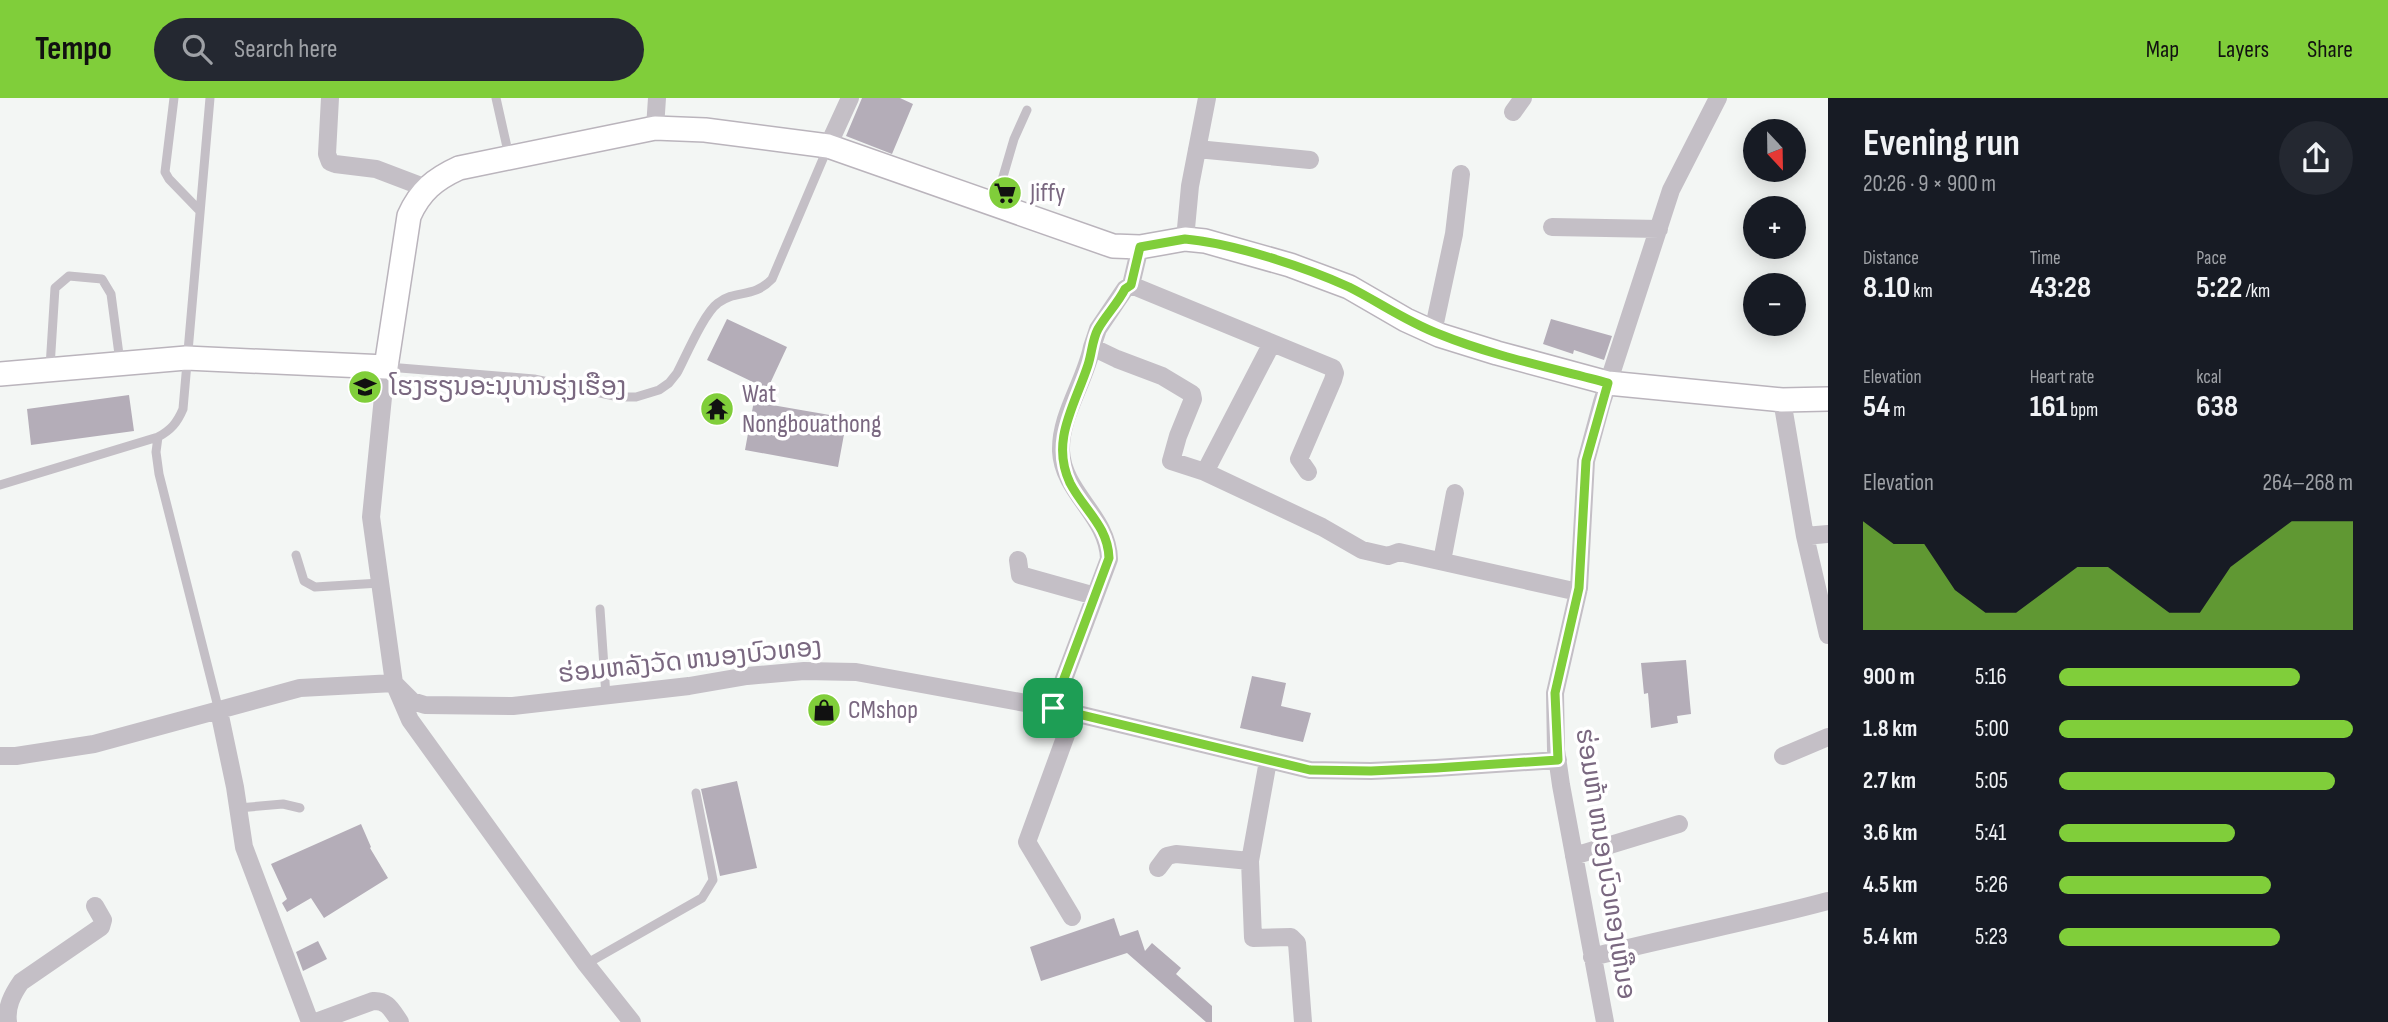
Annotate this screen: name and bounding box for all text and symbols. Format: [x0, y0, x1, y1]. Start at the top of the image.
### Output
search box [154, 18, 644, 81]
text: Tempo [35, 29, 112, 69]
icon: search [178, 30, 216, 68]
text: Search here [234, 34, 337, 65]
text: Map [2146, 35, 2179, 64]
text: Layers [2217, 35, 2269, 64]
text: Share [2307, 35, 2353, 64]
north arrow [1743, 119, 1806, 182]
map controls [1743, 119, 1806, 336]
text: Evening run [1863, 121, 2020, 166]
button: share [2279, 121, 2353, 195]
text: 20:26 · 9 × 900 m [1863, 170, 1996, 198]
supermarket icon: Jiffy [986, 174, 1024, 212]
place label: Jiffy [1029, 178, 1065, 209]
button: + [1743, 196, 1806, 259]
text: Distance [1863, 247, 1919, 270]
text: Time [2030, 247, 2061, 270]
text: Pace [2196, 247, 2227, 270]
text: 8.10 [1863, 270, 1910, 306]
text: 43:28 [2030, 270, 2091, 306]
text: 5:22 [2196, 270, 2243, 306]
button: − [1743, 273, 1806, 336]
text: km [1910, 280, 1933, 303]
text: /km [2243, 280, 2270, 303]
text: Elevation [1863, 366, 1922, 389]
text: Heart rate [2030, 366, 2095, 389]
text: kcal [2196, 366, 2221, 389]
school or university icon: ໂຮງຮຽນອະນຸບານຮຸ່ງເຮືອງ [346, 368, 384, 406]
place label: ໂຮງຮຽນອະນຸບານຮຸ່ງເຮືອງ [389, 372, 626, 403]
place label: Wat Nongbouathong [742, 379, 881, 440]
text: 54 [1863, 389, 1890, 425]
text: 161 [2030, 389, 2067, 425]
text: 638 [2196, 389, 2238, 425]
temple icon: Wat Nongbouathong [698, 390, 736, 428]
text: m [1890, 399, 1905, 422]
text: bpm [2067, 399, 2098, 422]
text: Elevation [1863, 469, 1934, 497]
text: 264–268 m [2263, 469, 2353, 497]
street label: ຮ່ອມຫລັງວັດ ຫນອງບົວທອງ [557, 632, 823, 690]
text: 900 m [1863, 663, 1915, 691]
text: 5:16 [1975, 663, 2007, 691]
pin [1023, 678, 1083, 738]
icon: arrive [1034, 689, 1072, 727]
shop icon: CMshop [805, 691, 843, 729]
place label: CMshop [848, 695, 918, 726]
text: 1.8 km [1863, 715, 1917, 743]
text: 5:00 [1975, 715, 2009, 743]
street label: ຮ່ອມຫ້າ ຫນອງບົວທອງເຫືນອ [1568, 726, 1642, 1002]
text: 2.7 km [1863, 767, 1916, 795]
text: 5:05 [1975, 767, 2008, 795]
text: 3.6 km [1863, 819, 1917, 847]
text: 5:41 [1975, 819, 2006, 847]
text: 4.5 km [1863, 871, 1918, 899]
text: 5:26 [1975, 871, 2008, 899]
text: 5.4 km [1863, 923, 1918, 951]
text: 5:23 [1975, 923, 2008, 951]

